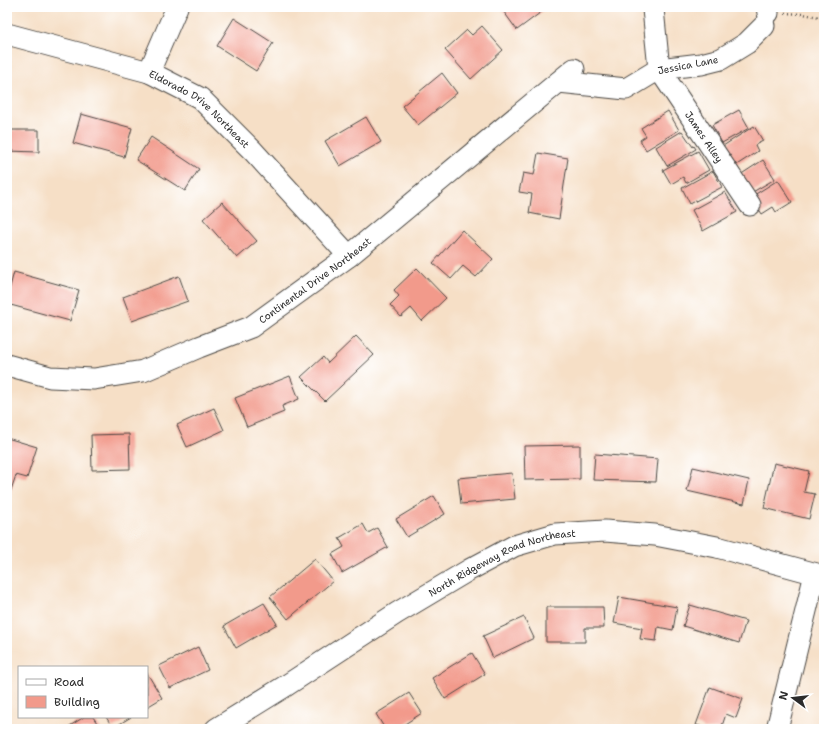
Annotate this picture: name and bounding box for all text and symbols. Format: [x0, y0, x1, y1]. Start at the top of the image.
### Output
street label: Jessica Lane [657, 53, 720, 77]
street label: Eldorado Drive Northeast [147, 67, 253, 151]
street label: James Alley [682, 109, 726, 165]
street label: Continental Drive Northeast [256, 234, 373, 326]
street label: North Ridgeway Road Northeast [426, 526, 576, 599]
legend [18, 666, 148, 718]
text: Road [54, 674, 85, 690]
north arrow [773, 678, 813, 718]
text: N [775, 689, 792, 702]
text: Building [54, 694, 100, 710]

